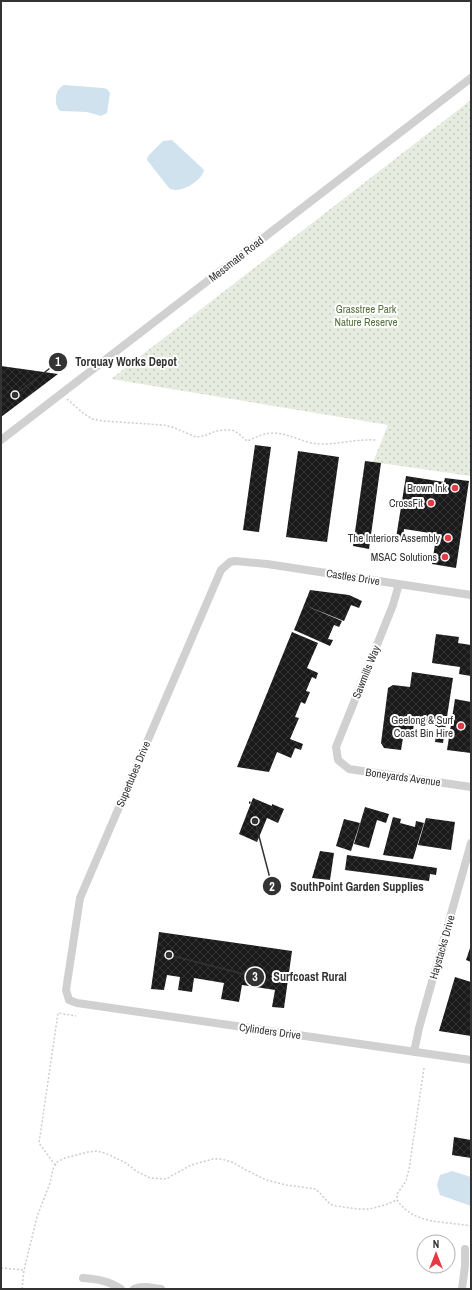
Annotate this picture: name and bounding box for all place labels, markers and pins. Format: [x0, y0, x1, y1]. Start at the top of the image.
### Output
callout: Torquay Works Depot [48, 350, 185, 374]
place label: Brown Ink [407, 481, 447, 495]
marker: Brown Ink [450, 483, 460, 493]
place label: CrossFit [389, 496, 423, 510]
marker: CrossFit [426, 498, 436, 508]
place label: The Interiors Assembly [348, 531, 440, 545]
marker: The Interiors Assembly [443, 533, 453, 543]
place label: MSAC Solutions [371, 550, 437, 564]
marker: MSAC Solutions [440, 552, 450, 562]
place label: Geelong & Surf Coast Bin Hire [391, 713, 453, 740]
marker: Geelong & Surf Coast Bin Hire [456, 721, 466, 731]
callout: SouthPoint Garden Supplies [262, 874, 432, 898]
callout: Surfcoast Rural [245, 965, 355, 989]

